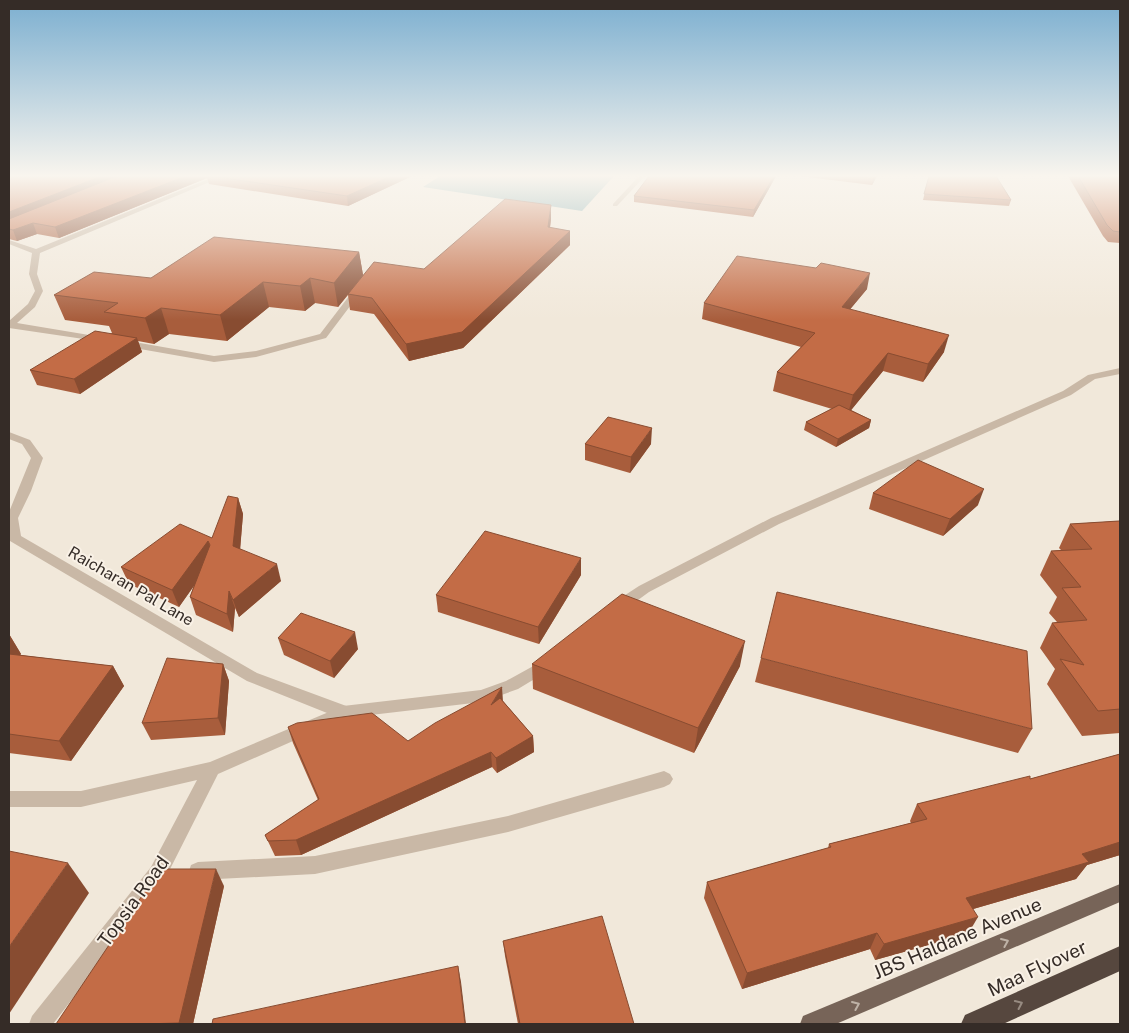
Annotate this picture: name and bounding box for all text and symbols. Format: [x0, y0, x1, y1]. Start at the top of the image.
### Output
street label: Raicharan Pal Lane [65, 542, 197, 630]
street label: Topsia Road [93, 851, 173, 951]
street label: JBS Haldane Avenue [869, 892, 1045, 984]
street label: Maa Flyover [984, 935, 1090, 1001]
one-way arrow [1000, 937, 1009, 948]
one-way arrow [1014, 1000, 1023, 1010]
one-way arrow [851, 1001, 860, 1012]

